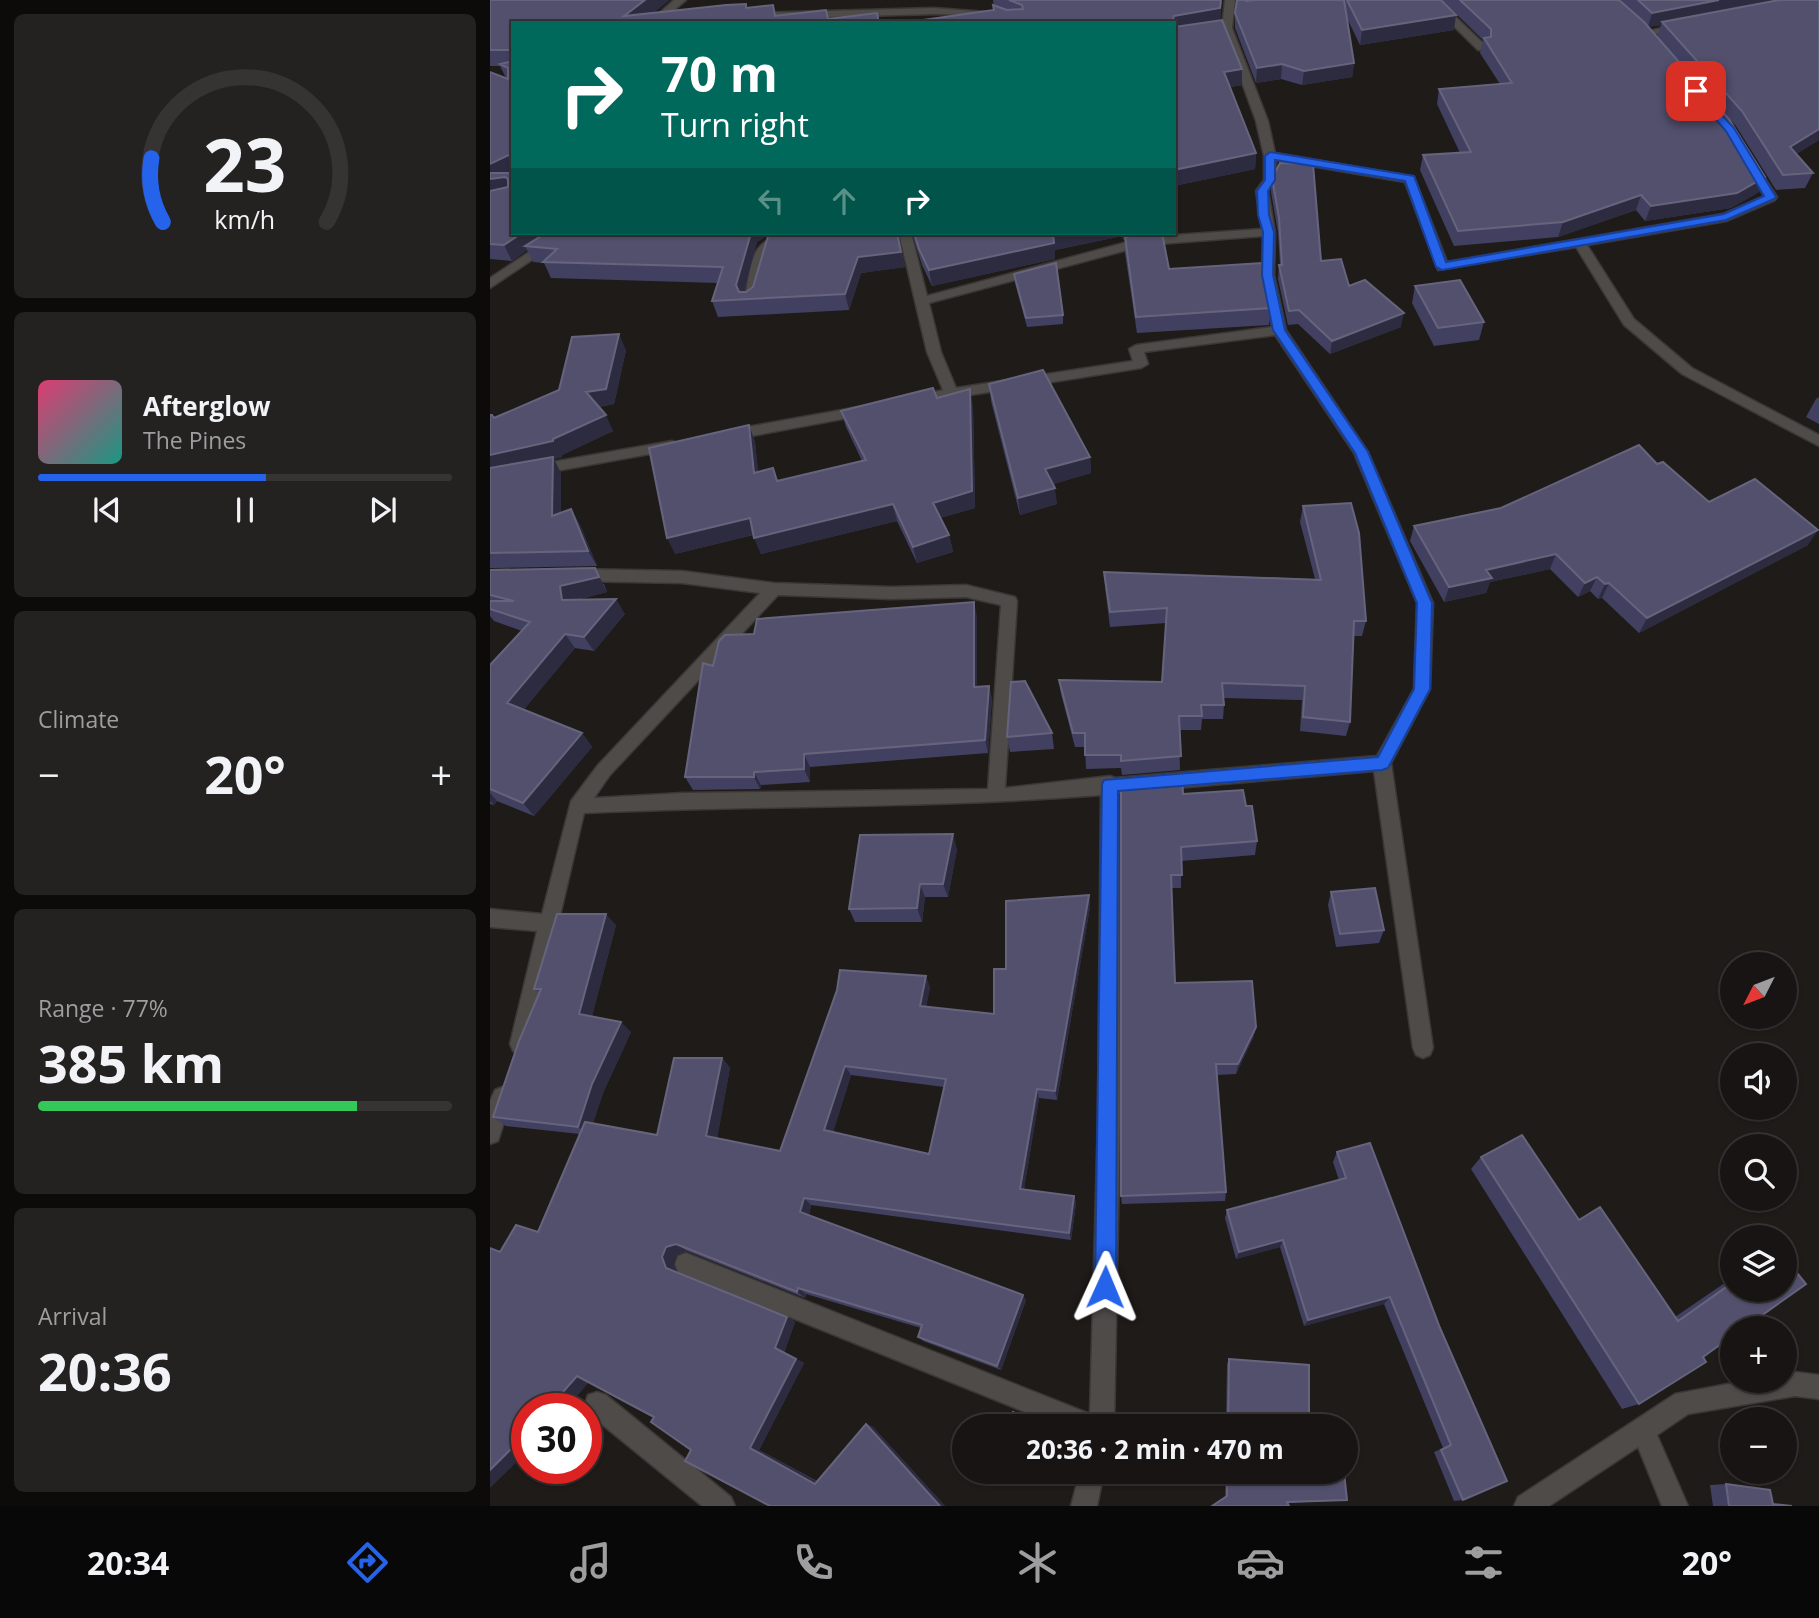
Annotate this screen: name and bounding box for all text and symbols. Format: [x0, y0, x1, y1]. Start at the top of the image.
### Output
text: 70 m [661, 40, 778, 106]
icon: right [546, 49, 637, 140]
pin [1666, 61, 1726, 121]
icon: arrive [1677, 72, 1715, 110]
text: Turn right [661, 103, 809, 146]
text: 23 [203, 115, 287, 214]
icon: left [752, 182, 790, 220]
icon: ahead [825, 182, 863, 220]
icon: right [898, 182, 936, 220]
text: km/h [215, 202, 275, 236]
text: Afterglow [143, 388, 270, 424]
text: The Pines [143, 424, 246, 456]
icon: previous [88, 491, 126, 529]
icon: pause [226, 491, 264, 529]
icon: next [364, 491, 402, 529]
text: Climate [38, 703, 119, 735]
text: 20° [204, 738, 286, 809]
text: − [38, 748, 60, 800]
text: + [430, 748, 452, 800]
north arrow [1720, 952, 1797, 1029]
map controls [1720, 952, 1797, 1484]
text: Range · 77% [38, 992, 168, 1024]
text: 385 km [38, 1027, 224, 1098]
button: sound [1720, 1043, 1797, 1120]
button: search [1720, 1134, 1797, 1211]
button: layers [1720, 1225, 1797, 1302]
position arrow [1068, 1250, 1142, 1324]
text: Arrival [38, 1300, 107, 1332]
button: + [1720, 1316, 1797, 1393]
text: 20:36 [38, 1335, 172, 1406]
speed limit sign: 30 [511, 1393, 602, 1484]
button: − [1720, 1407, 1797, 1484]
text: 20:36 · 2 min · 470 m [1026, 1431, 1284, 1467]
icon: directions [343, 1538, 392, 1587]
icon: music [566, 1538, 615, 1587]
icon: phone [789, 1538, 838, 1587]
icon: climate [1013, 1538, 1062, 1587]
icon: car [1236, 1538, 1285, 1587]
icon: filters [1459, 1538, 1508, 1587]
text: 20:34 [87, 1541, 169, 1584]
text: 20° [1682, 1541, 1732, 1584]

